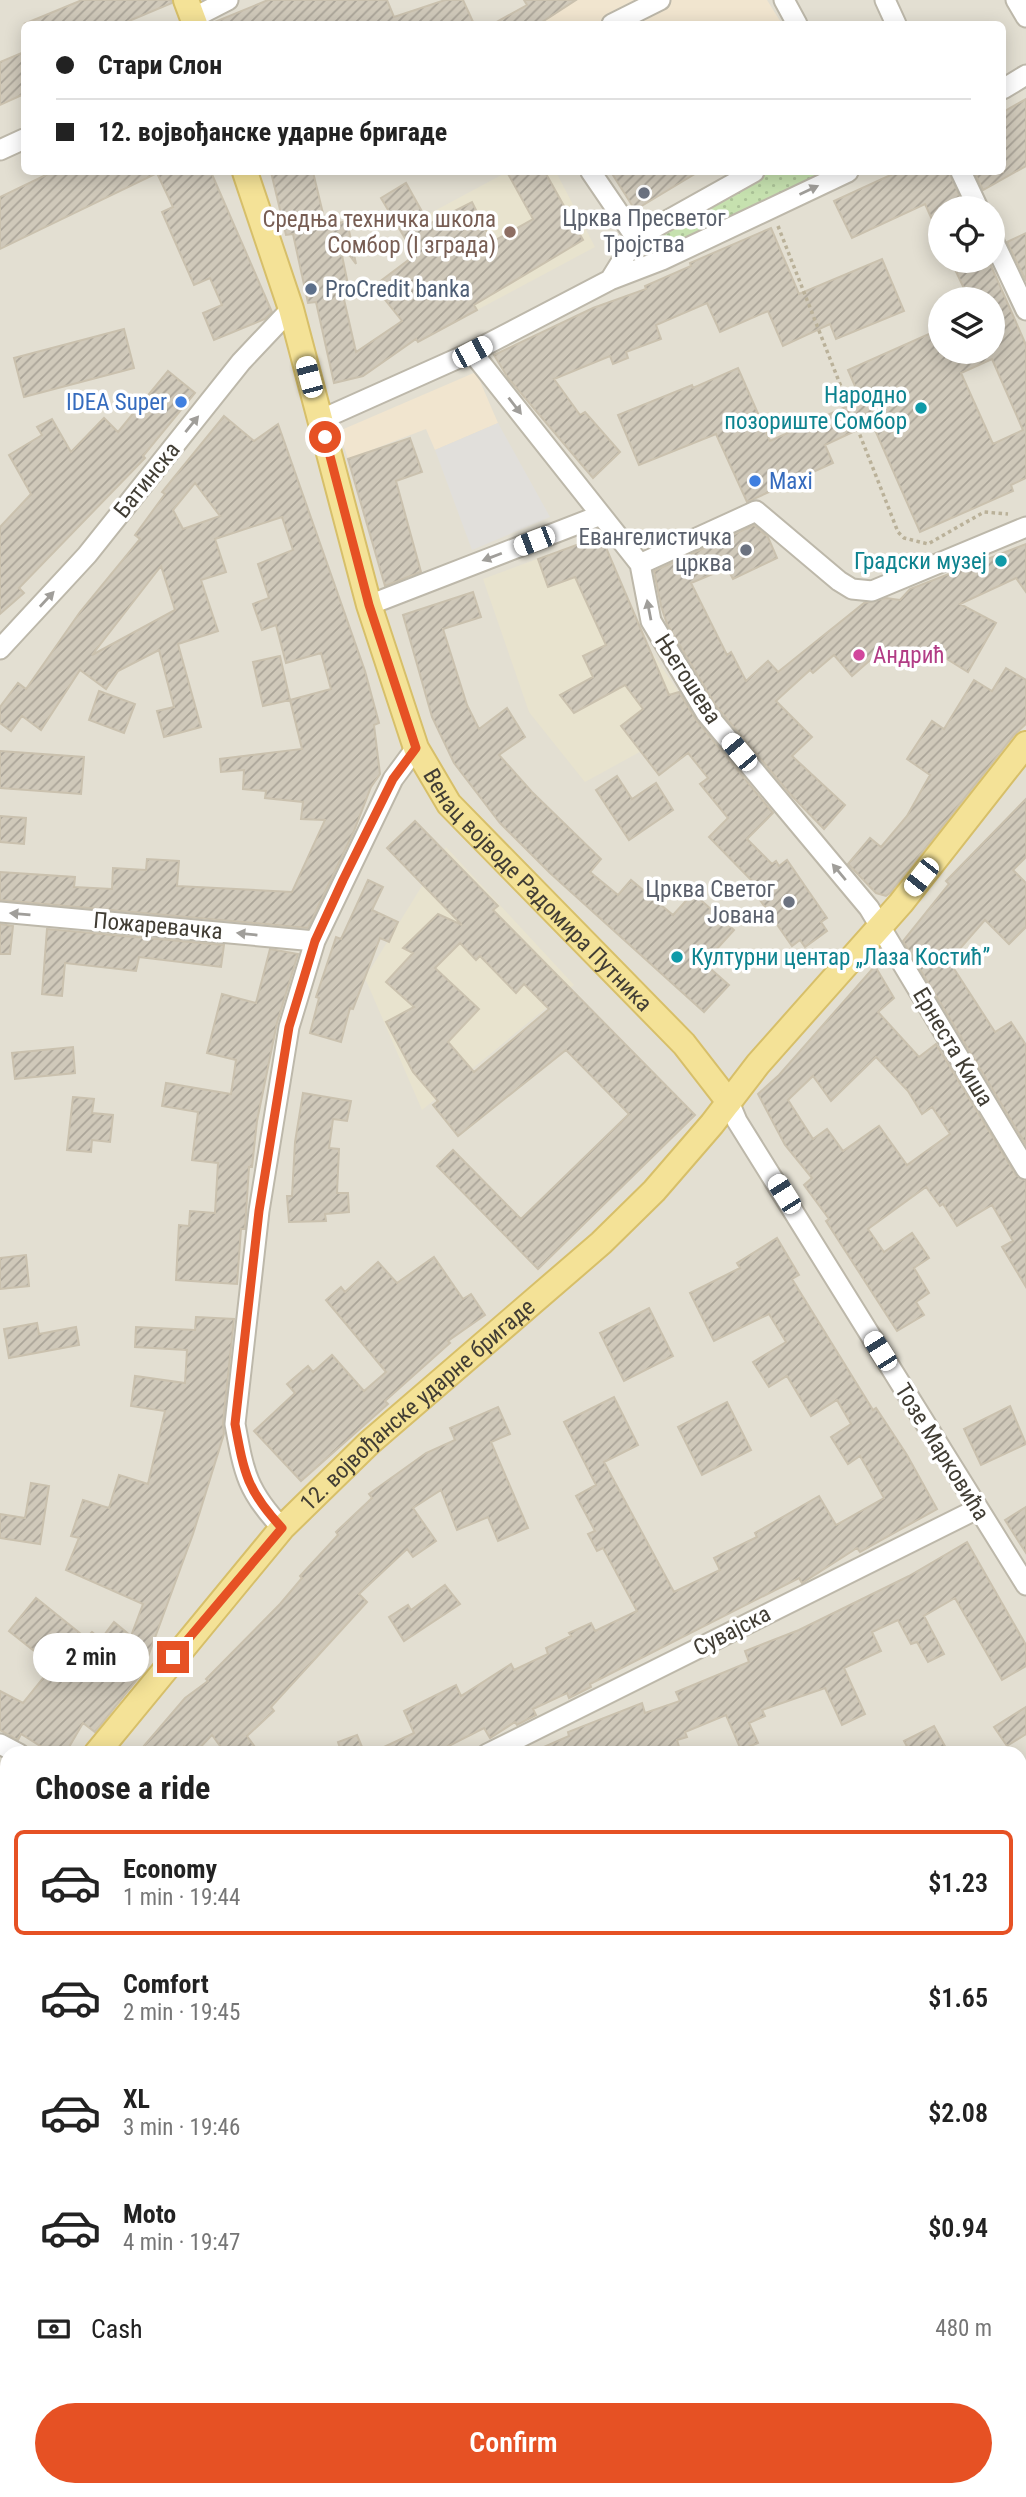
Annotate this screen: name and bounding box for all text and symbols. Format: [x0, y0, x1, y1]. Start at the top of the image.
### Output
text: Стари Слон [98, 50, 222, 80]
text: 12. војвођанске ударне бригаде [98, 117, 447, 147]
one-way arrow [799, 184, 819, 196]
marker: Црква Пресветог Тројства [636, 185, 652, 201]
map controls [928, 196, 1005, 364]
button: locate [928, 196, 1005, 273]
place label: Црква Пресветог Тројства [562, 205, 726, 258]
place label: Средња техничка школа Сомбор (I зграда) [262, 206, 496, 259]
marker: Средња техничка школа Сомбор (I зграда) [502, 224, 518, 240]
place label: ProCredit banka [325, 276, 470, 303]
marker: ProCredit banka [303, 281, 319, 297]
button: layers [928, 287, 1005, 364]
car [449, 333, 496, 371]
car [294, 354, 325, 400]
place label: Народно позориште Сомбор [724, 382, 907, 435]
place label: IDEA Super [66, 389, 167, 416]
marker: IDEA Super [173, 394, 189, 410]
one-way arrow [507, 396, 522, 414]
marker: Народно позориште Сомбор [913, 400, 929, 416]
one-way arrow [184, 416, 199, 434]
route start [309, 421, 341, 453]
street label: Батинска [108, 437, 186, 523]
place label: Maxi [769, 468, 813, 495]
marker: Maxi [747, 473, 763, 489]
car [511, 524, 558, 558]
place label: Евангелистичка црква [578, 524, 732, 577]
marker: Евангелистичка црква [738, 542, 754, 558]
place label: Градски музеј [854, 548, 987, 575]
one-way arrow [481, 552, 502, 563]
marker: Градски музеј [993, 553, 1009, 569]
one-way arrow [38, 591, 54, 608]
one-way arrow [643, 599, 654, 621]
street label: Његошева [649, 629, 727, 729]
place label: Андрић [873, 642, 945, 669]
marker: Андрић [851, 647, 867, 663]
car [718, 729, 761, 775]
street label: Венац војводе Радомира Путника [418, 764, 658, 1017]
car [900, 854, 943, 900]
one-way arrow [831, 863, 846, 881]
place label: Црква Светог Јована [645, 876, 775, 929]
marker: Црква Светог Јована [781, 894, 797, 910]
street label: Пожаревачка [92, 907, 224, 945]
one-way arrow [9, 908, 31, 919]
one-way arrow [236, 928, 258, 939]
place label: Културни центар „Лаза Костић” [691, 944, 990, 971]
marker: Културни центар „Лаза Костић” [669, 949, 685, 965]
street label: Ернеста Киша [907, 983, 999, 1111]
car [764, 1171, 805, 1217]
street label: 12. војвођанске ударне бригаде [295, 1293, 540, 1516]
car [860, 1328, 901, 1374]
street label: Тозе Марковића [889, 1378, 995, 1526]
street label: Сувајска [689, 1600, 775, 1662]
callout: 2 min [33, 1632, 148, 1682]
route end [157, 1641, 189, 1673]
text: 2 min [66, 1644, 116, 1671]
text: Choose a ride [35, 1769, 210, 1807]
icon: car [39, 1851, 102, 1914]
text: Economy [123, 1854, 217, 1884]
text: $1.23 [928, 1868, 988, 1898]
text: 1 min · 19:44 [123, 1884, 240, 1911]
icon: car [39, 1966, 102, 2029]
text: Comfort [123, 1969, 209, 1999]
text: $1.65 [928, 1983, 988, 2013]
text: 2 min · 19:45 [123, 1999, 240, 2026]
icon: car [39, 2081, 102, 2144]
text: XL [123, 2084, 150, 2114]
text: $2.08 [928, 2098, 988, 2128]
text: 3 min · 19:46 [123, 2114, 240, 2141]
icon: car [39, 2196, 102, 2259]
text: Moto [123, 2199, 176, 2229]
text: $0.94 [928, 2213, 988, 2243]
text: 4 min · 19:47 [123, 2229, 240, 2256]
icon: cash [35, 2310, 73, 2348]
text: Cash [91, 2314, 143, 2344]
text: 480 m [935, 2315, 992, 2342]
button: Confirm [35, 2403, 992, 2483]

